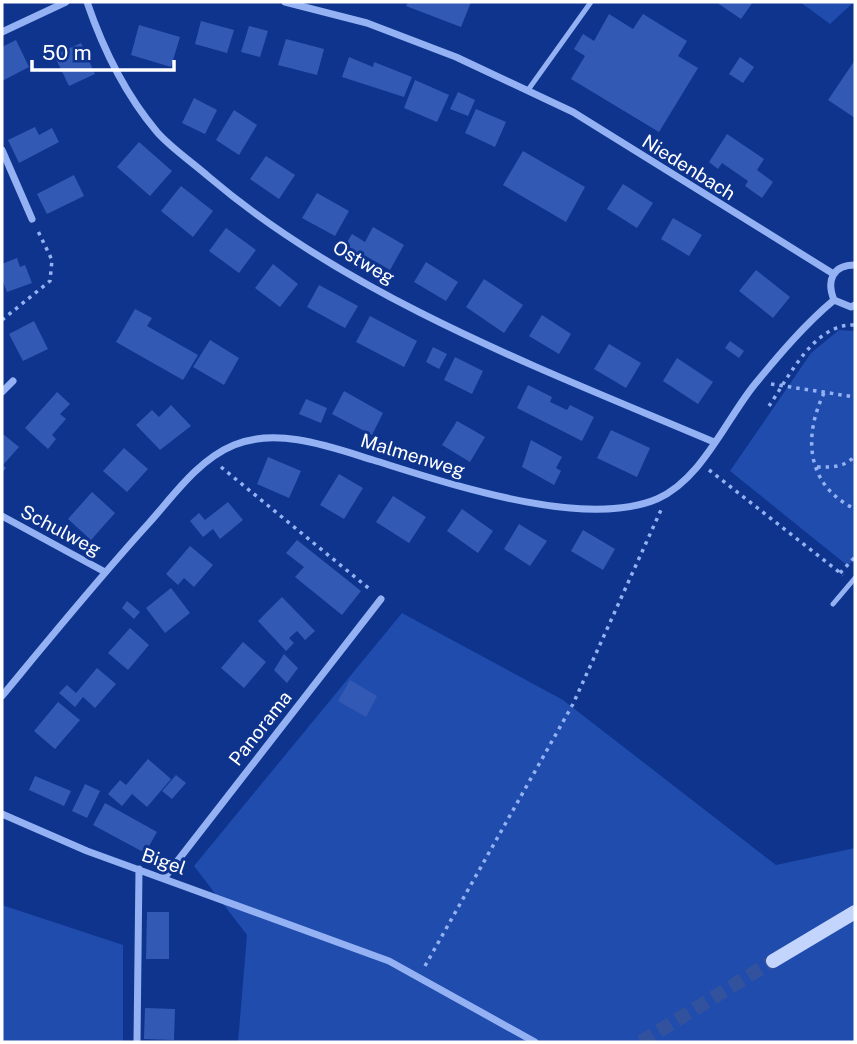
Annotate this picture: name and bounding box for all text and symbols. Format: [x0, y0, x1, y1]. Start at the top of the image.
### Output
scale bar [32, 28, 173, 72]
text: 50 m [42, 40, 92, 65]
street label: Niedenbach [638, 130, 740, 204]
street label: Ostweg [329, 236, 399, 289]
street label: Malmenweg [358, 429, 468, 481]
street label: Schulweg [17, 500, 105, 560]
street label: Panorama [224, 686, 296, 770]
street label: Bigel [139, 843, 189, 879]

